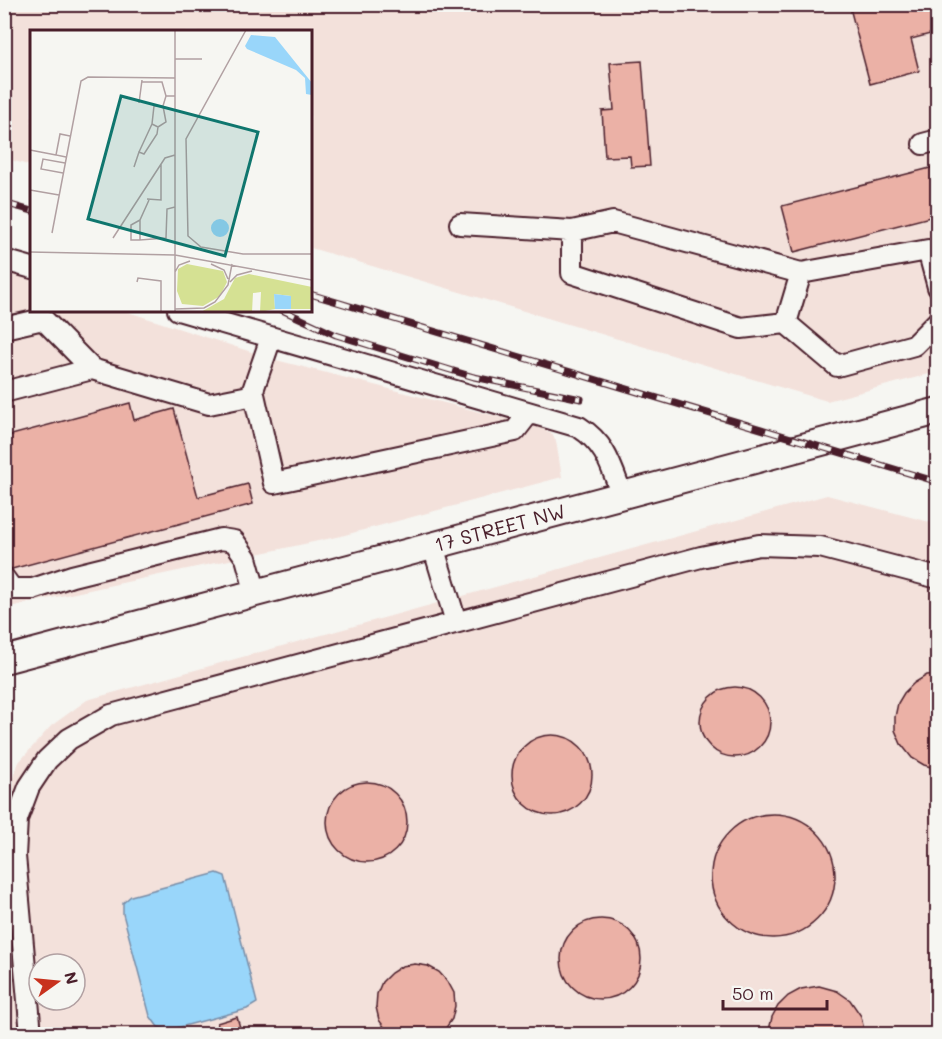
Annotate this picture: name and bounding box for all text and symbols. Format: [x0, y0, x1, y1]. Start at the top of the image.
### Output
inset map [30, 30, 312, 312]
street label: 17 STREET NW [431, 497, 568, 557]
north arrow [27, 952, 87, 1012]
text: N [60, 969, 84, 987]
scale bar [723, 973, 826, 1011]
text: 50 m [732, 981, 774, 1005]

